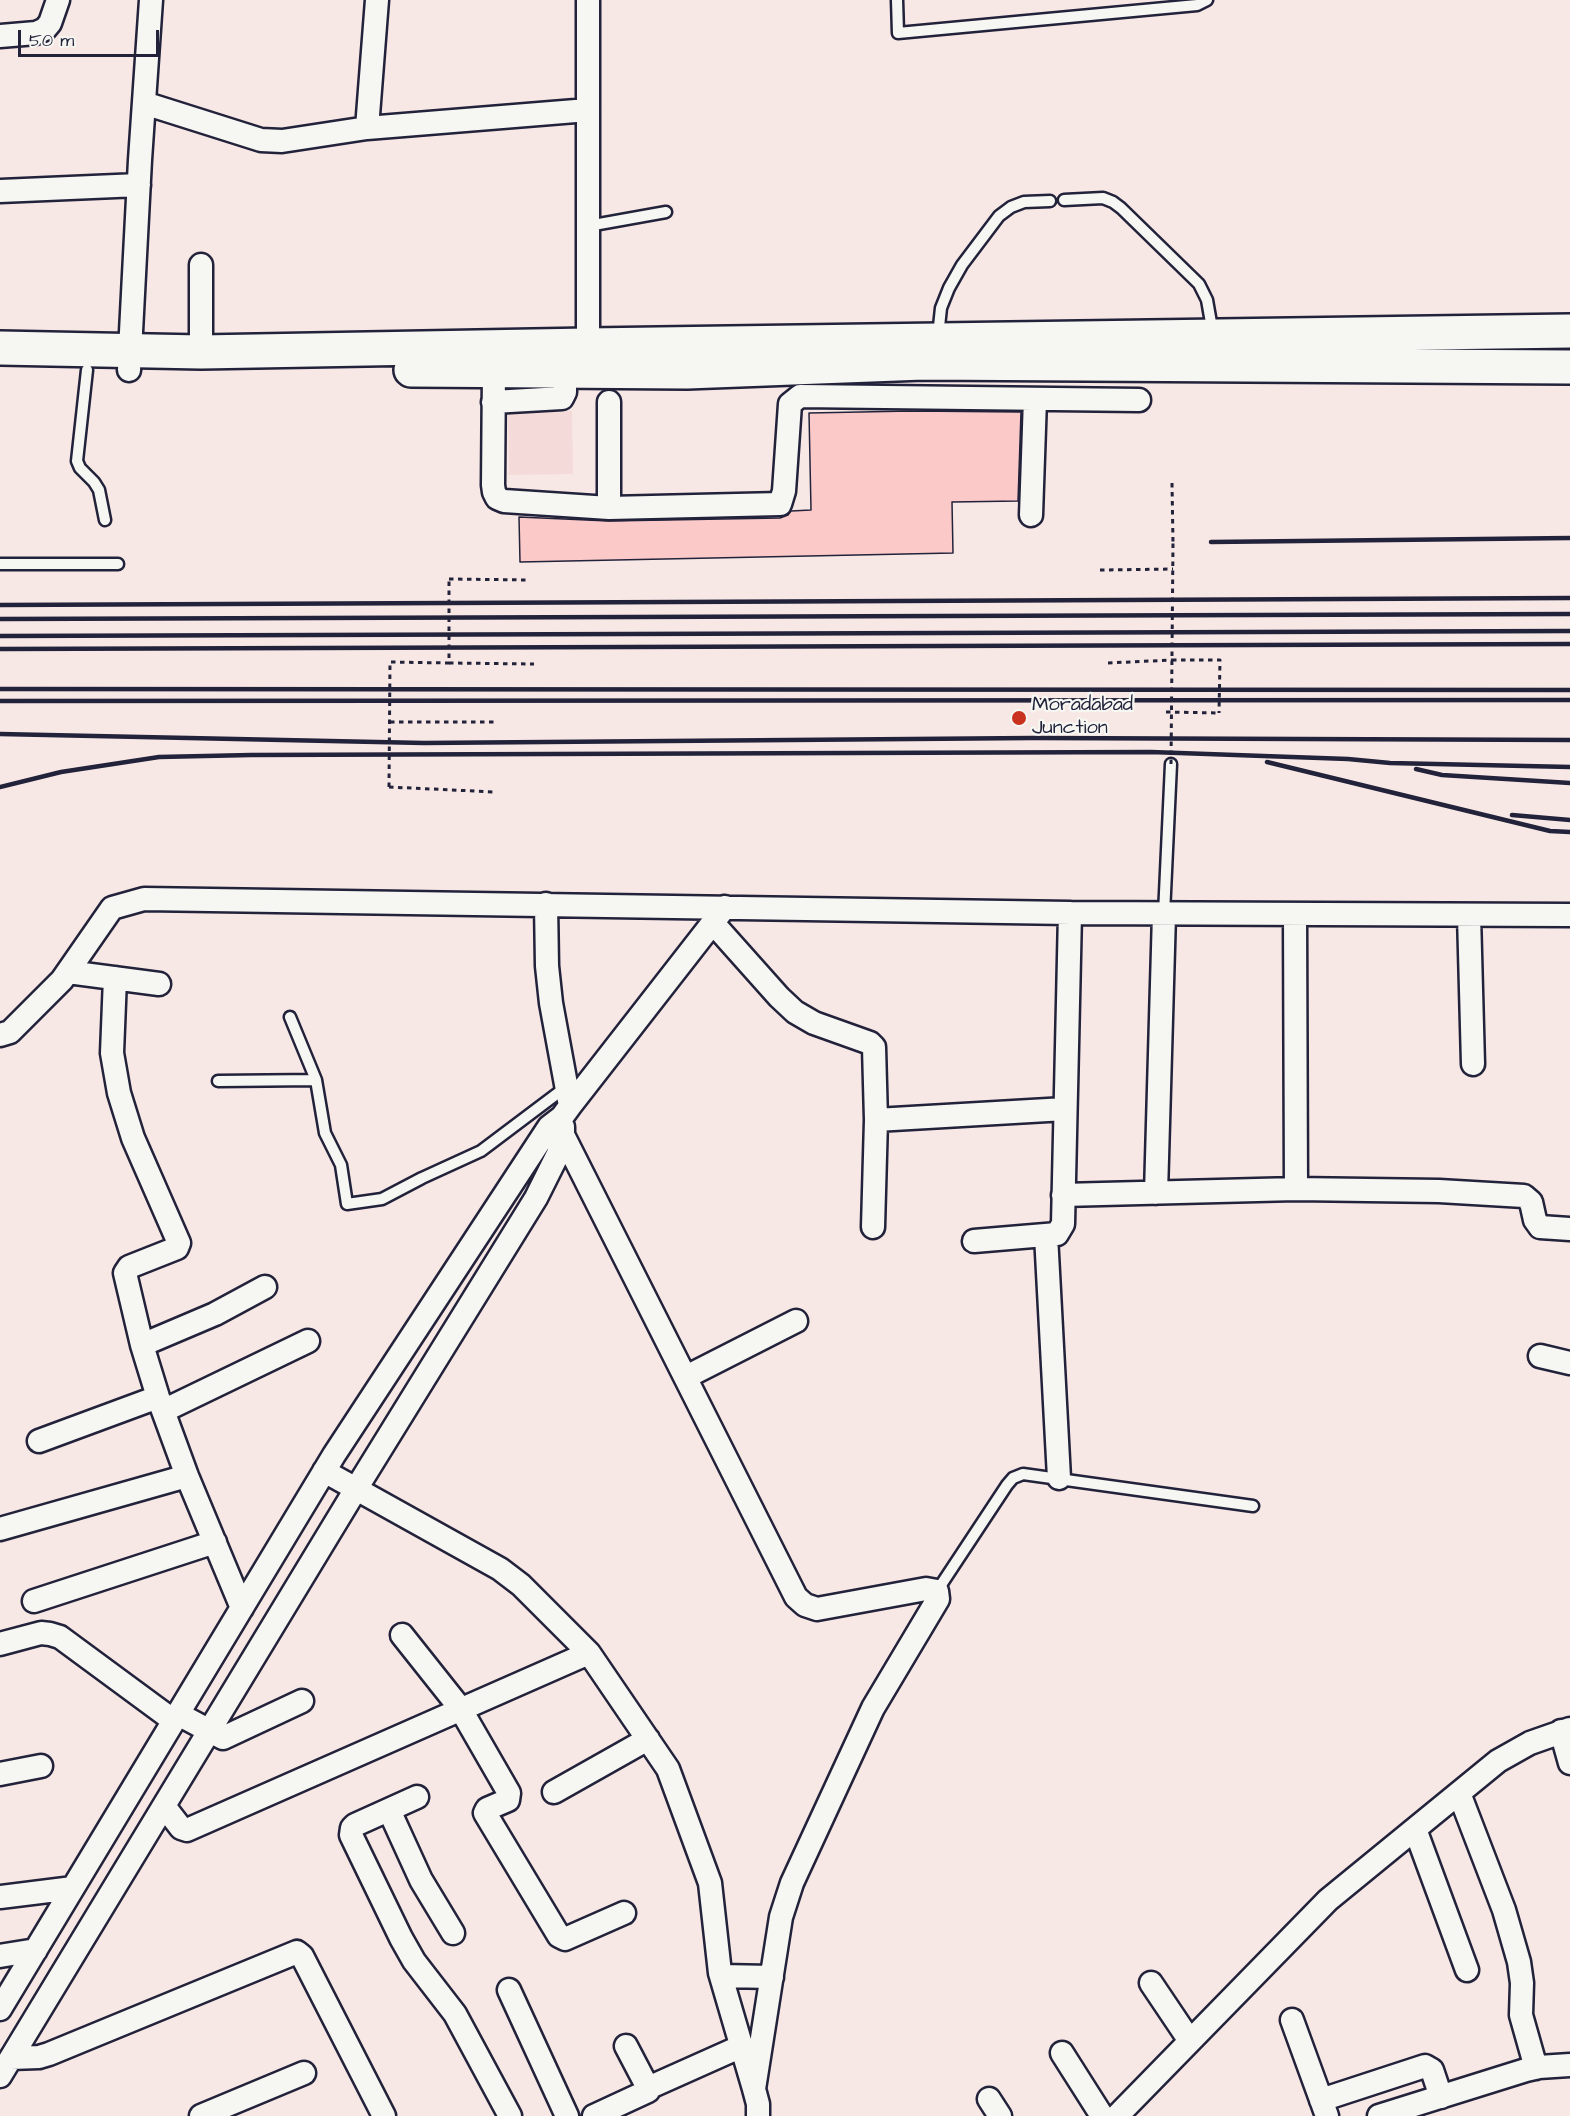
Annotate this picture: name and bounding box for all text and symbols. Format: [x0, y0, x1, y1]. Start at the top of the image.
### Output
scale bar [21, 18, 162, 56]
text: 50 m [29, 28, 74, 53]
place label: Moradabad Junction [1032, 694, 1133, 741]
marker: Moradabad Junction [1010, 709, 1028, 727]

